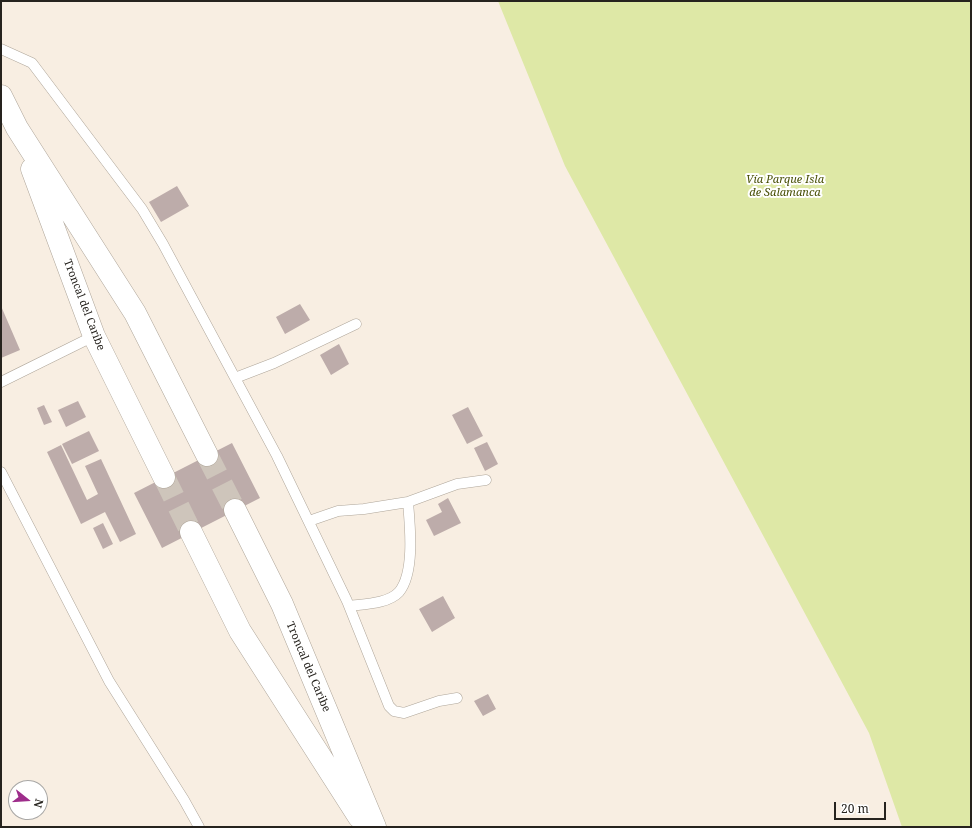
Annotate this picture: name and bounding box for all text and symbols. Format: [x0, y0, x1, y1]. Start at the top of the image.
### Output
park label: Vía Parque Isla de Salamanca [746, 173, 824, 199]
street label: Troncal del Caribe [61, 258, 107, 352]
street label: Troncal del Caribe [283, 620, 333, 714]
north arrow [8, 780, 48, 820]
scale bar [836, 794, 888, 820]
text: N [31, 797, 47, 810]
text: 20 m [841, 800, 869, 817]

